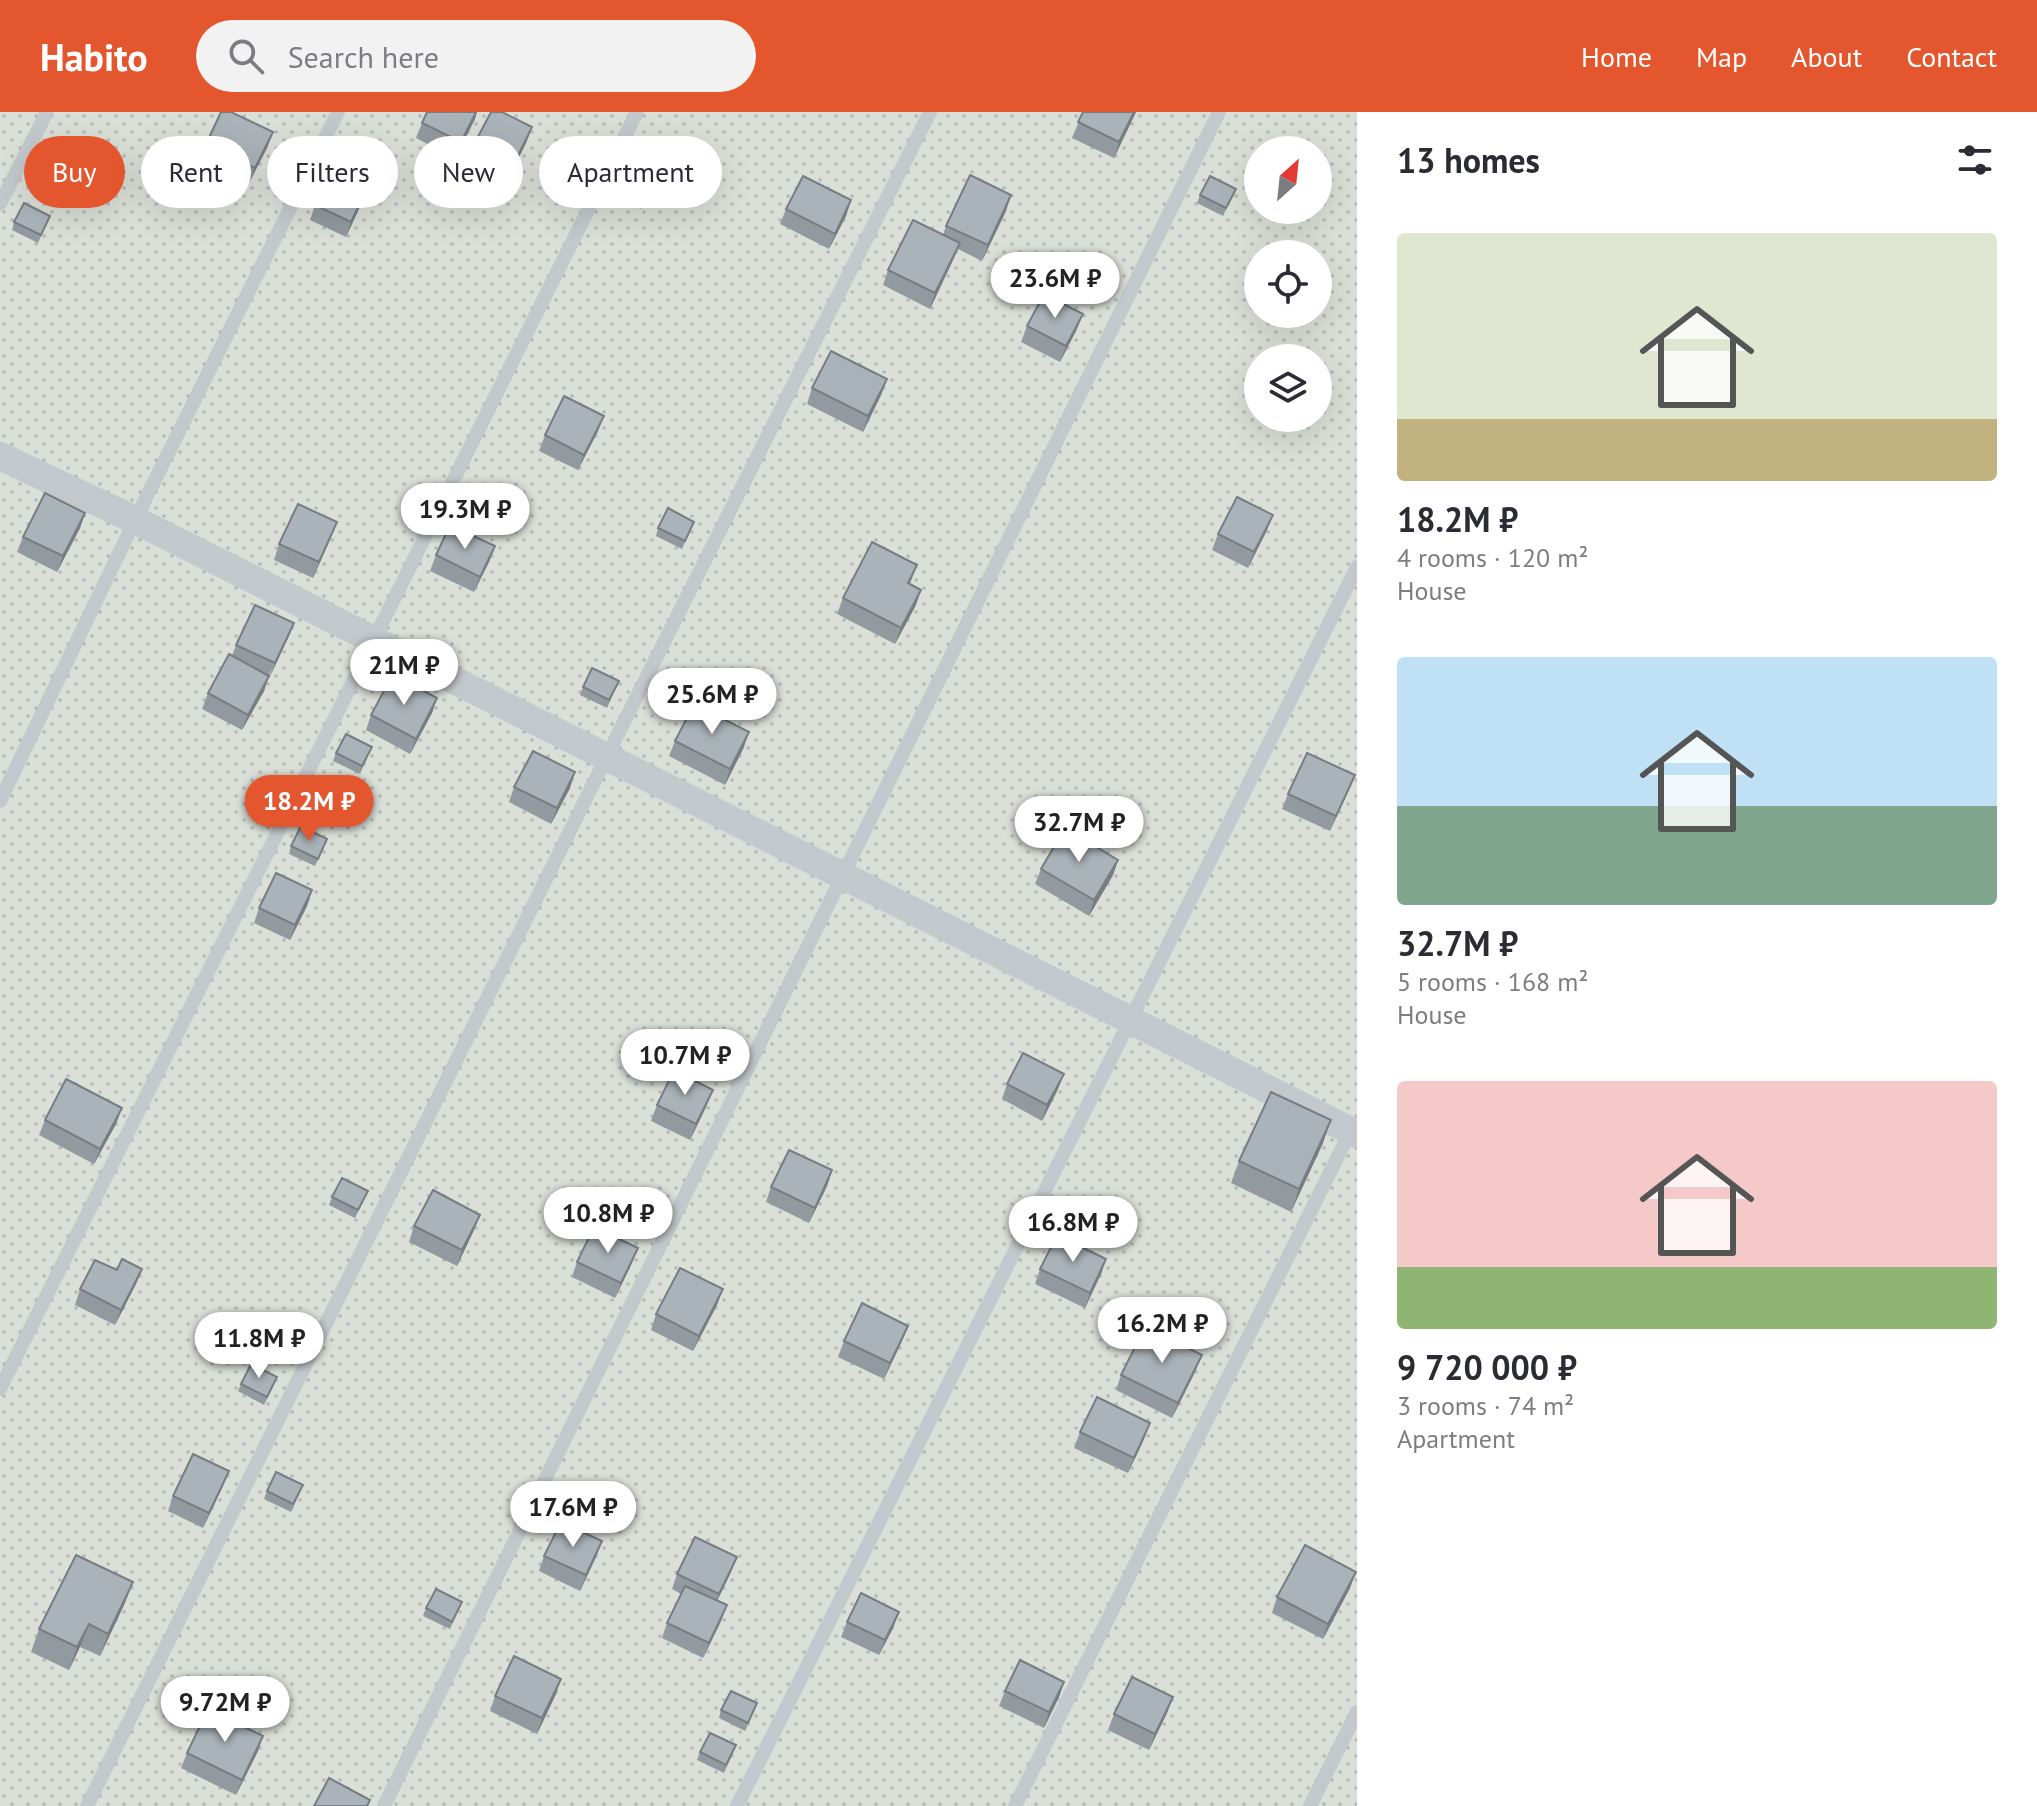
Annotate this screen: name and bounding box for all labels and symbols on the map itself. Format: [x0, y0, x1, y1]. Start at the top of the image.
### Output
north arrow [1244, 136, 1332, 224]
pin: 23.6M ₽ [981, 252, 1129, 320]
pin: 19.3M ₽ [391, 483, 539, 551]
pin: 21M ₽ [348, 639, 460, 707]
pin: 25.6M ₽ [638, 668, 786, 736]
pin: 18.2M ₽ [235, 775, 383, 843]
pin: 32.7M ₽ [1005, 796, 1153, 864]
pin: 10.7M ₽ [611, 1029, 759, 1097]
pin: 10.8M ₽ [534, 1187, 682, 1255]
pin: 16.8M ₽ [999, 1196, 1147, 1264]
pin: 16.2M ₽ [1088, 1297, 1236, 1365]
pin: 11.8M ₽ [185, 1312, 333, 1380]
pin: 17.6M ₽ [499, 1481, 647, 1549]
pin: 9.72M ₽ [151, 1676, 299, 1744]

